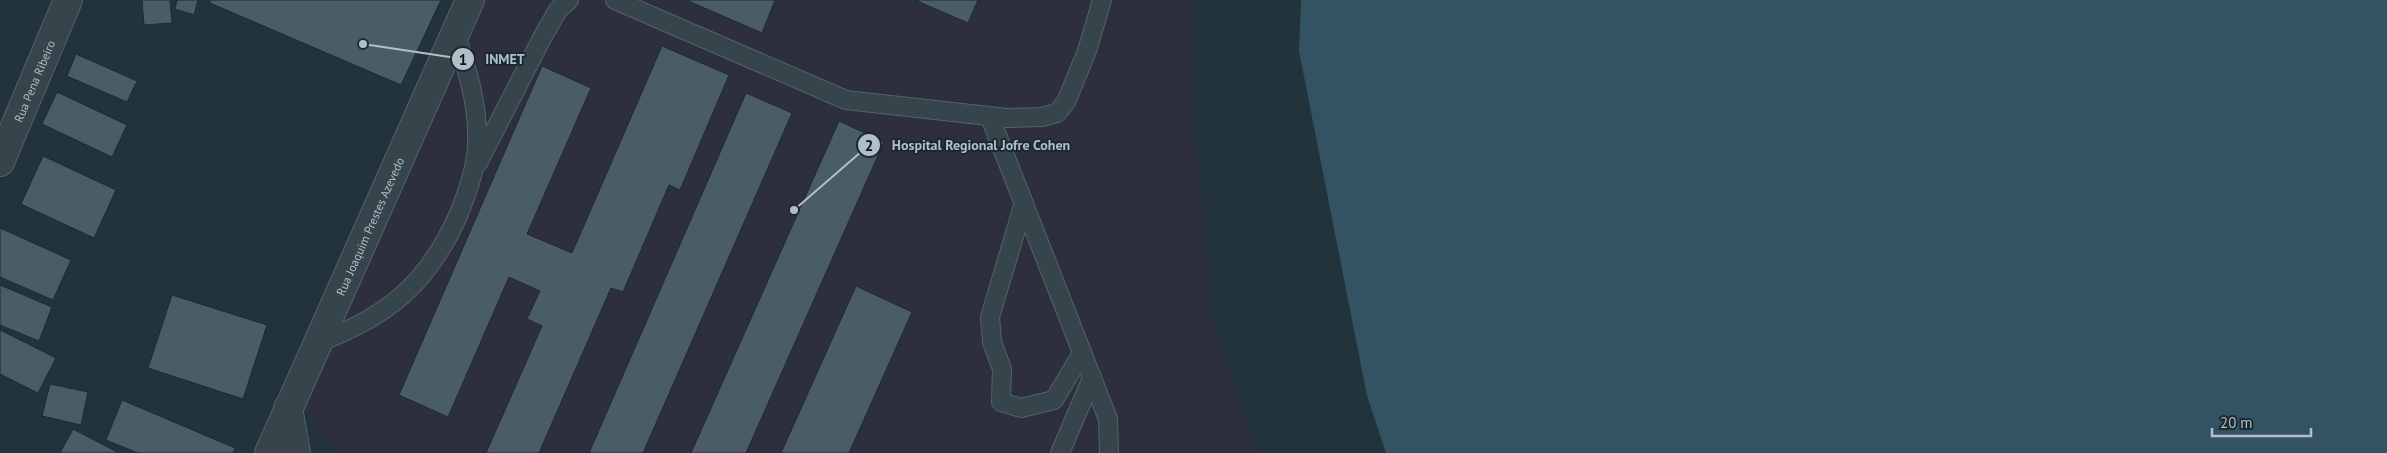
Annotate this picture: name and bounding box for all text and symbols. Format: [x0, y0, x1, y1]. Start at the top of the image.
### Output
street label: Rua Pena Ribeiro [10, 38, 58, 124]
callout: INMET [450, 45, 535, 74]
text: 1 [459, 50, 467, 69]
text: INMET [485, 50, 525, 68]
callout: Hospital Regional Jofre Cohen [857, 131, 1080, 160]
text: 2 [865, 136, 873, 155]
text: Hospital Regional Jofre Cohen [892, 136, 1070, 154]
street label: Rua Joaquim Prestes Azevedo [332, 155, 407, 298]
scale bar [2212, 406, 2311, 438]
text: 20 m [2220, 413, 2253, 432]

